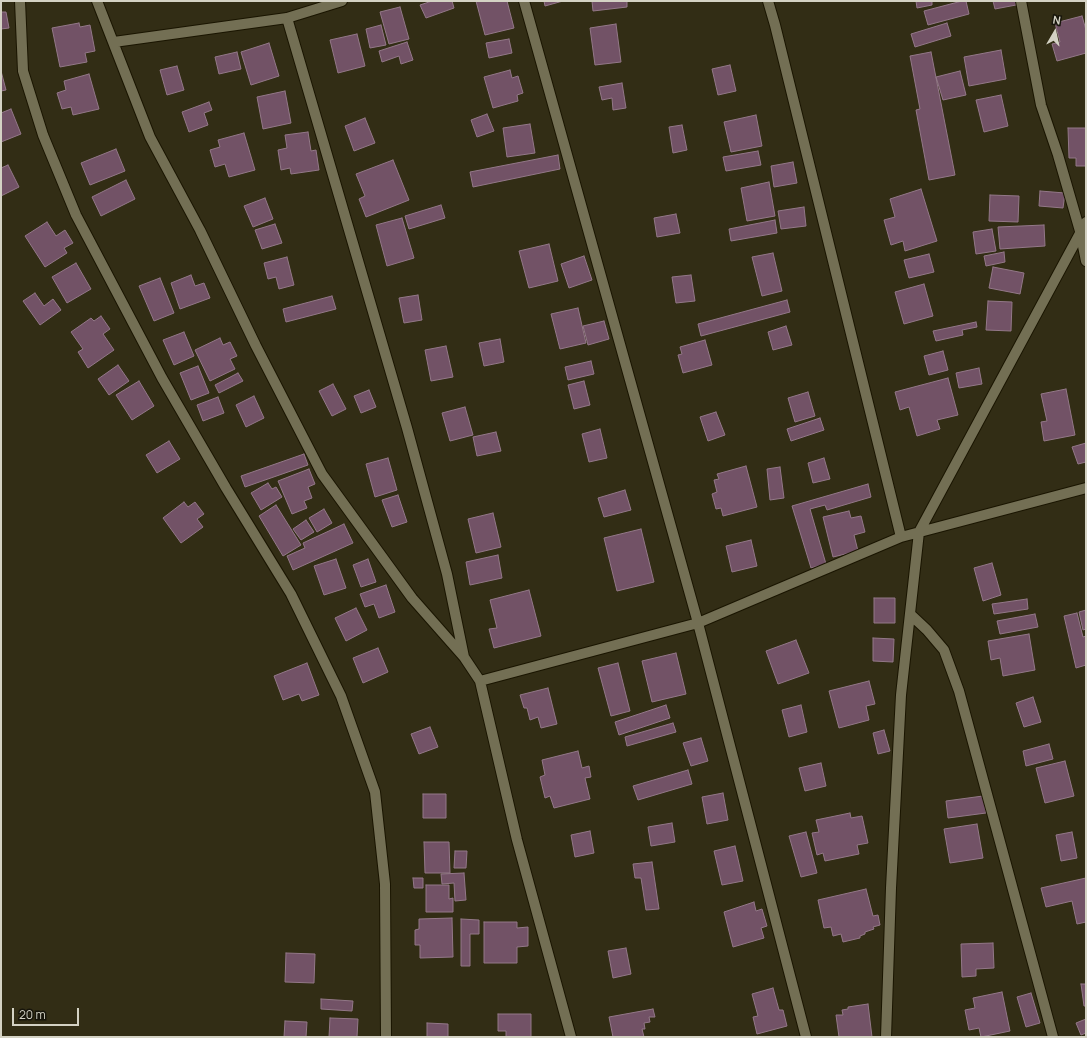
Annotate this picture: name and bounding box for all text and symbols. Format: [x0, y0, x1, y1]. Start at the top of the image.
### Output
north arrow [1035, 12, 1075, 52]
text: N [1052, 12, 1062, 28]
scale bar [14, 1000, 81, 1026]
text: 20 m [19, 1006, 46, 1023]

